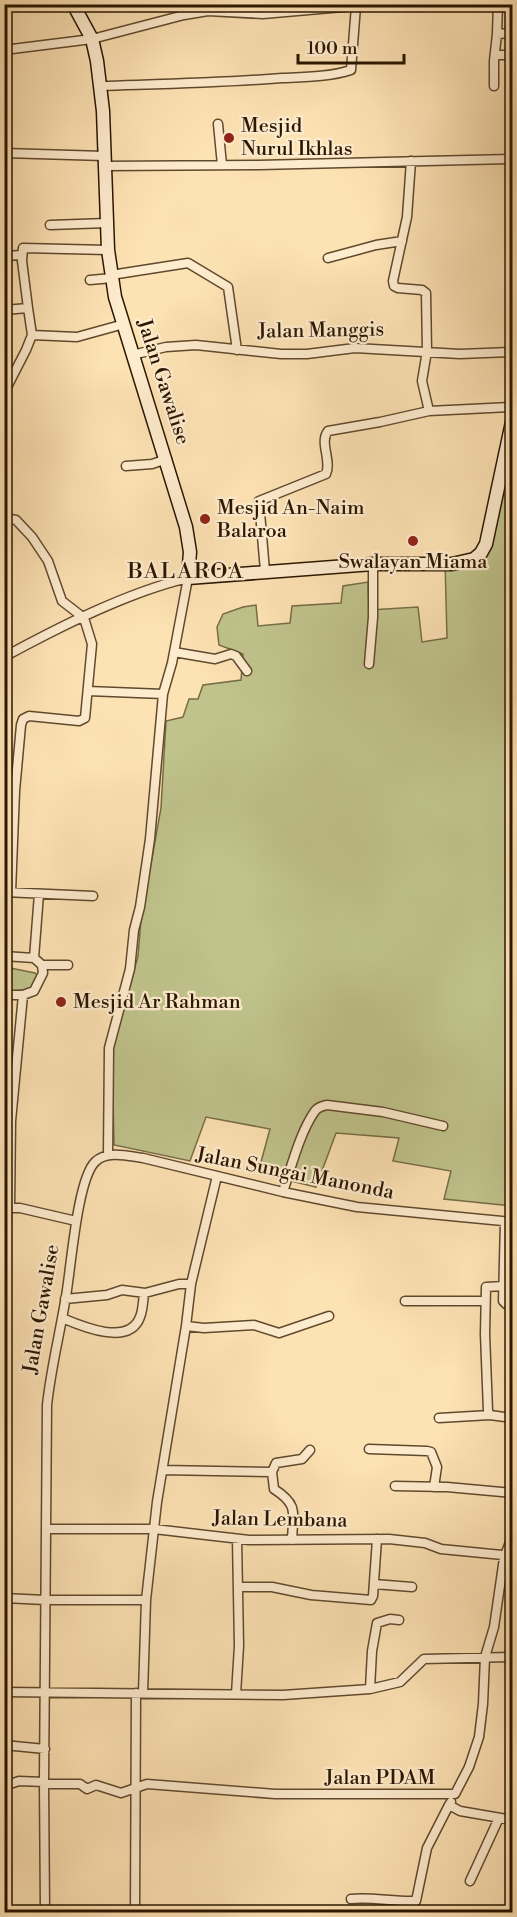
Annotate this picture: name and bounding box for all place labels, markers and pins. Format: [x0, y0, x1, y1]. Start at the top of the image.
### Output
place label: Mesjid Nurul Ikhlas [241, 114, 352, 162]
marker: Mesjid Nurul Ikhlas [222, 131, 236, 145]
place label: Mesjid An-Naim Balaroa [216, 496, 365, 544]
marker: Mesjid An-Naim Balaroa [198, 512, 212, 526]
marker: Swalayan Miama [406, 534, 420, 548]
place label: Swalayan Miama [339, 550, 488, 575]
place label: Mesjid Ar Rahman [73, 990, 241, 1015]
marker: Mesjid Ar Rahman [54, 995, 68, 1009]

